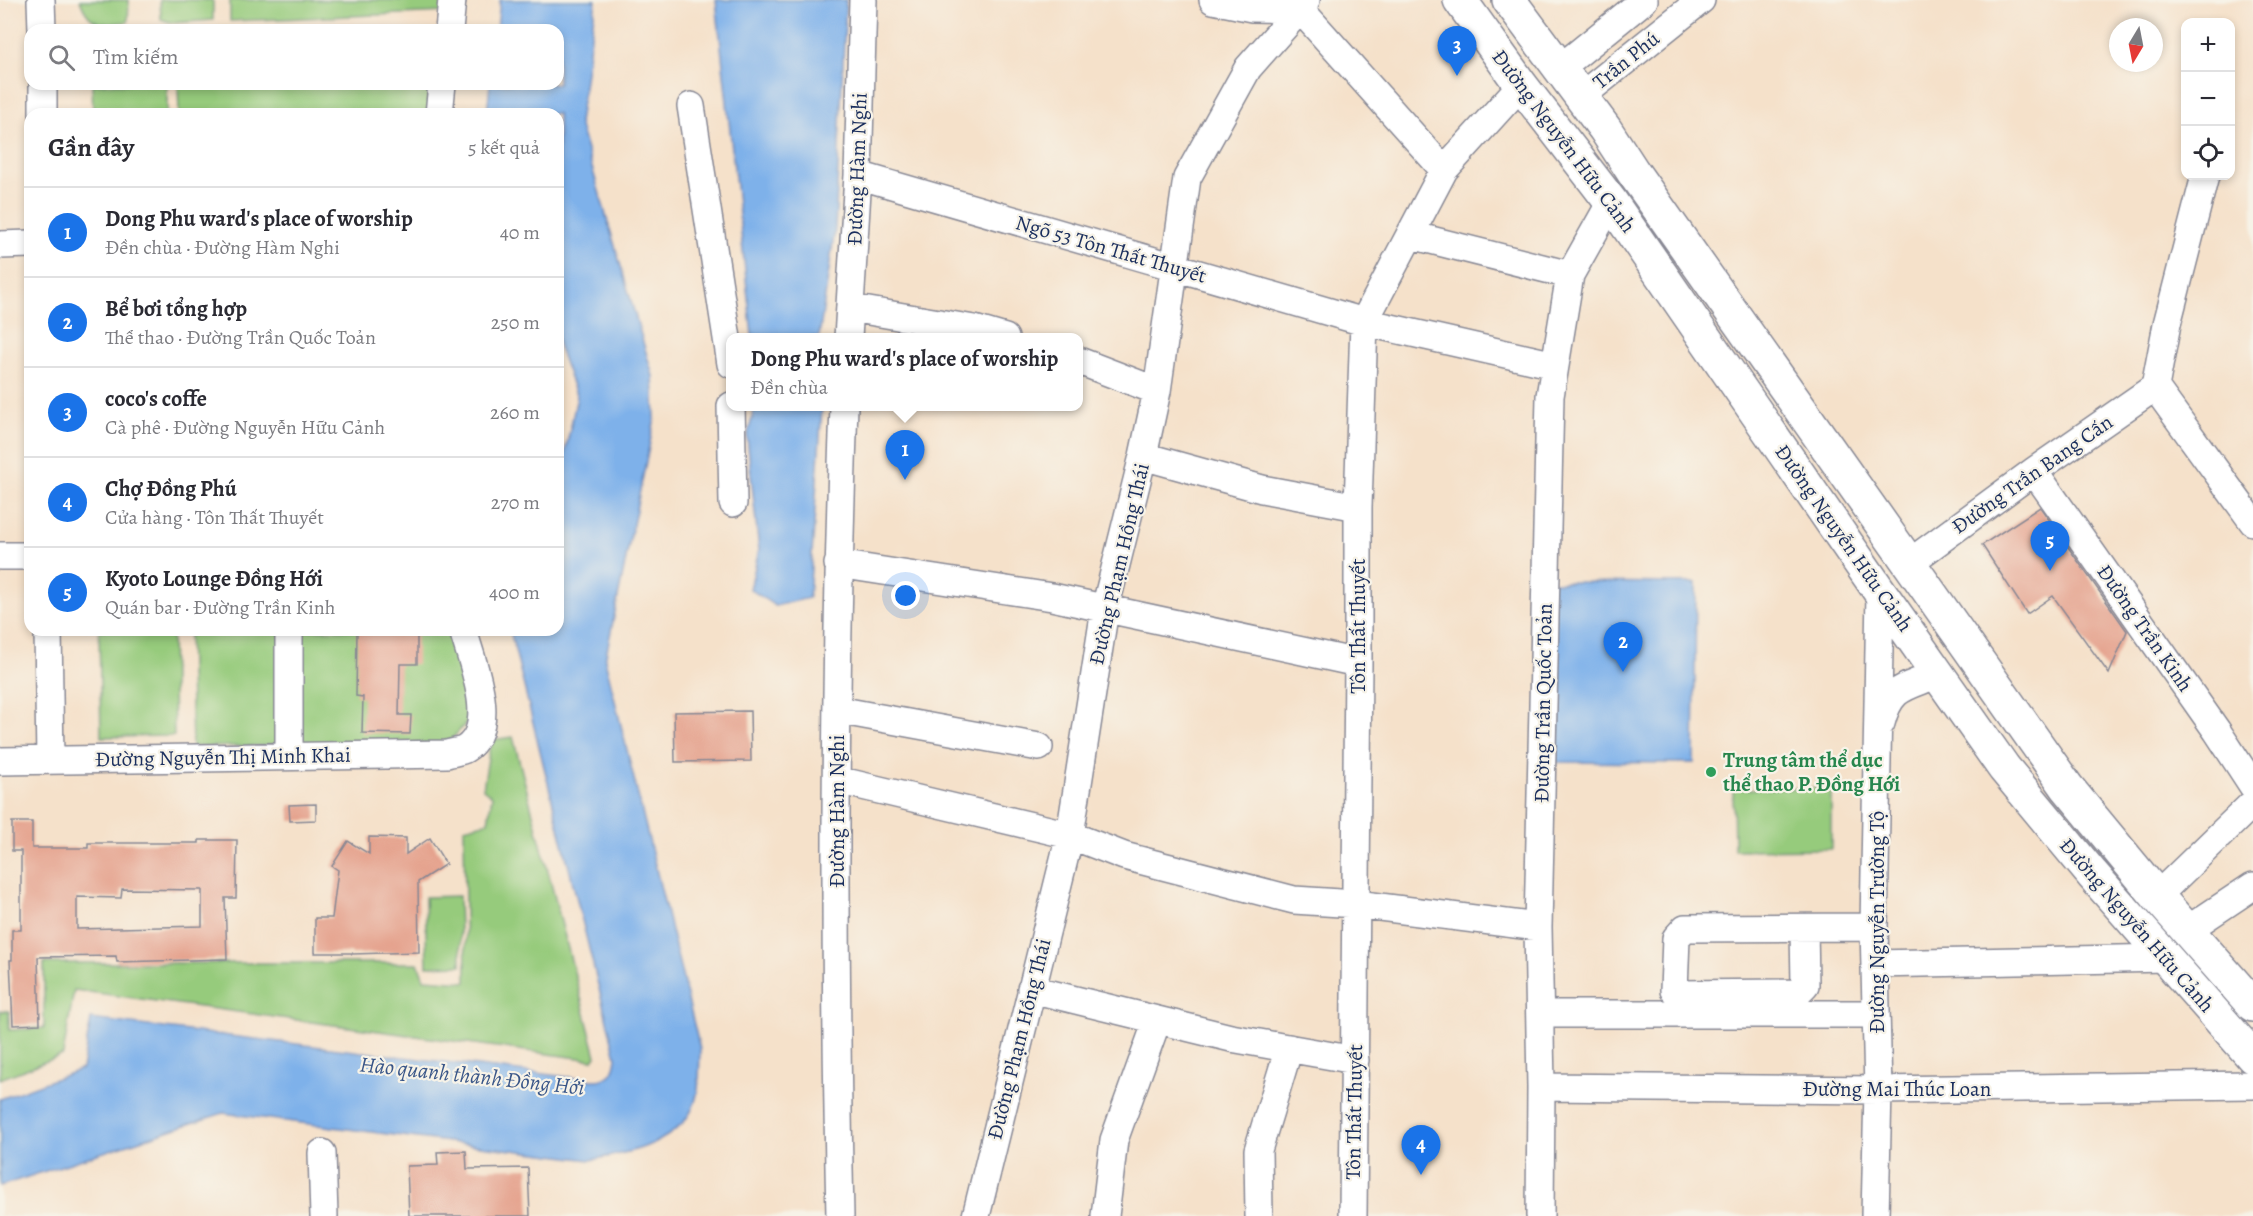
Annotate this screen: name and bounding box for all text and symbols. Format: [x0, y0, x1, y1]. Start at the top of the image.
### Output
north arrow [2109, 18, 2163, 72]
map controls [2181, 18, 2235, 180]
button: + [2181, 18, 2235, 72]
search box [24, 24, 564, 90]
street label: Trần Phú [1587, 24, 1666, 96]
pin: 3 [1438, 26, 1476, 76]
icon: search [45, 41, 78, 74]
text: Tìm kiếm [93, 42, 179, 72]
street label: Đường Nguyễn Hữu Cảnh [1486, 44, 1642, 238]
button: − [2181, 72, 2235, 126]
street label: Đường Hàm Nghi [840, 92, 874, 246]
button: locate [2181, 126, 2235, 180]
text: Gần đây [48, 130, 134, 165]
text: 5 kết quả [468, 134, 540, 161]
text: Dong Phu ward's place of worship [105, 204, 413, 234]
street label: Ngõ 53 Tôn Thất Thuyết [1012, 208, 1210, 290]
text: 1 [64, 219, 71, 246]
text: 40 m [500, 219, 540, 246]
text: Đền chùa · Đường Hàm Nghi [105, 234, 340, 261]
text: Bể bơi tổng hợp [105, 294, 247, 324]
text: 2 [63, 309, 72, 336]
text: 250 m [491, 309, 540, 336]
text: Thể thao · Đường Trần Quốc Toản [105, 324, 376, 351]
popup [726, 333, 1083, 411]
text: Dong Phu ward's place of worship [751, 344, 1058, 374]
text: Đền chùa [751, 374, 828, 401]
text: coco's coffe [105, 384, 207, 414]
text: 3 [63, 399, 72, 426]
text: 260 m [490, 399, 540, 426]
street label: Đường Trần Bang Cấn [1946, 408, 2118, 540]
text: Cà phê · Đường Nguyễn Hữu Cảnh [105, 414, 385, 441]
pin: 1 [886, 430, 924, 480]
street label: Đường Nguyễn Hữu Cảnh [1769, 439, 1919, 637]
street label: Đường Phạm Hồng Thái [1082, 460, 1156, 668]
text: Chợ Đồng Phú [105, 474, 237, 504]
text: 4 [63, 489, 72, 516]
text: 270 m [491, 489, 540, 516]
text: Cửa hàng · Tôn Thất Thuyết [105, 504, 324, 531]
pin: 5 [2030, 522, 2070, 571]
street label: Tôn Thất Thuyết [1344, 558, 1372, 694]
street label: Đường Trần Kinh [2091, 559, 2199, 697]
text: Kyoto Lounge Đồng Hới [105, 564, 323, 594]
text: 5 [63, 579, 72, 606]
text: 400 m [489, 579, 540, 606]
your location [891, 581, 920, 610]
text: Quán bar · Đường Trần Kinh [105, 594, 335, 621]
street label: Đường Trần Quốc Toản [1527, 603, 1559, 803]
pin: 2 [1604, 622, 1642, 672]
street label: Đường Hàm Nghi [823, 735, 851, 887]
street label: Đường Nguyễn Thị Minh Khai [95, 741, 351, 773]
place label: Trung tâm thể dục thể thao P. Đồng Hới [1723, 746, 1900, 798]
marker: Trung tâm thể dục thể thao P. Đồng Hới [1704, 765, 1718, 779]
street label: Đường Nguyễn Trường Tộ [1863, 811, 1891, 1033]
street label: Đường Nguyễn Hữu Cảnh [2053, 832, 2221, 1018]
street label: Đường Phạm Hồng Thái [980, 935, 1058, 1143]
street label: Tôn Thất Thuyết [1339, 1044, 1369, 1180]
water label: Hào quanh thành Đồng Hới [358, 1049, 586, 1103]
street label: Đường Mai Thúc Loan [1803, 1075, 1991, 1103]
pin: 4 [1402, 1126, 1440, 1175]

